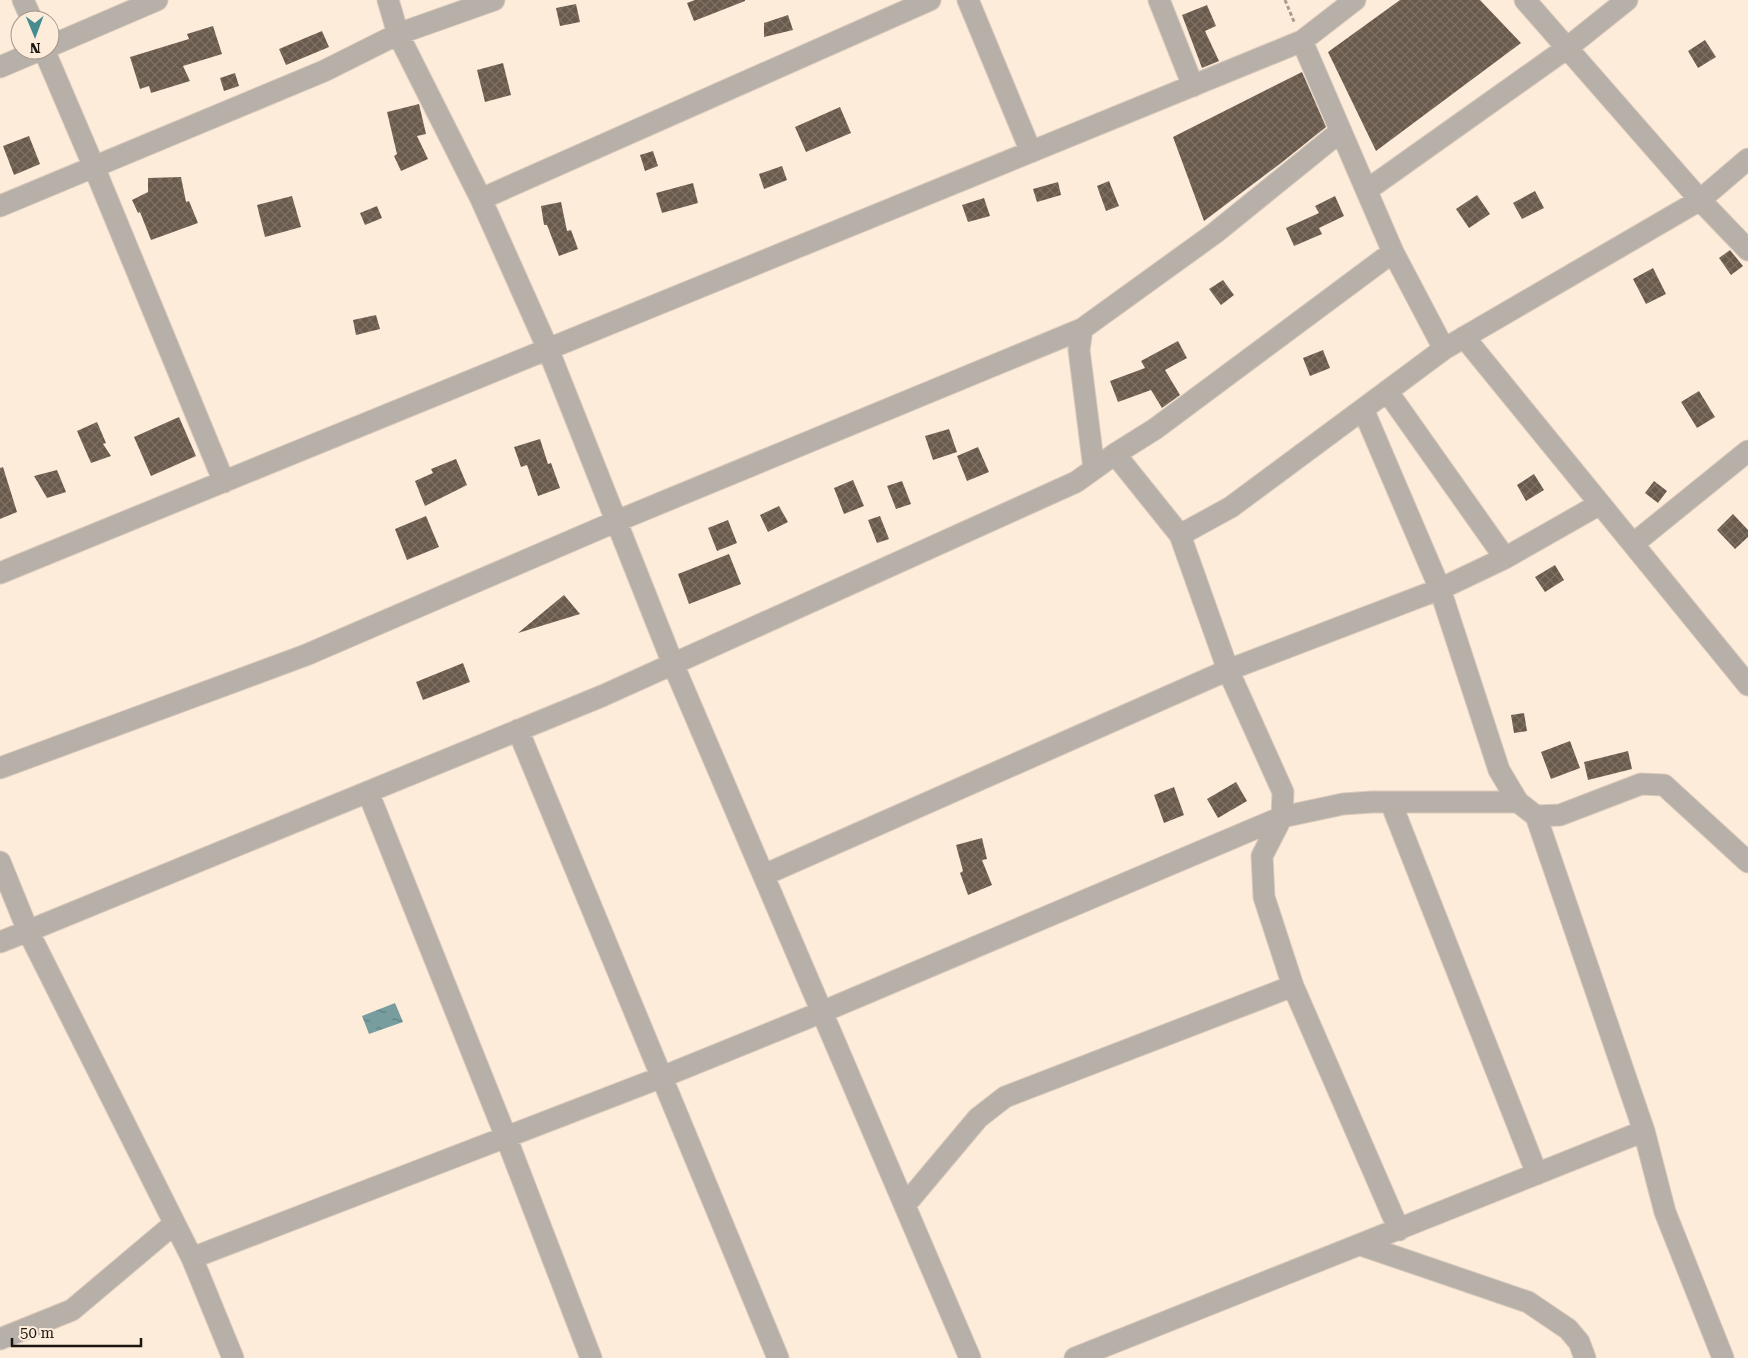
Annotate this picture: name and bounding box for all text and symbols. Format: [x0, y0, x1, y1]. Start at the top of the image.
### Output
north arrow [10, 10, 60, 60]
text: N [29, 40, 41, 56]
scale bar [12, 1316, 141, 1348]
text: 50 m [20, 1324, 55, 1342]

